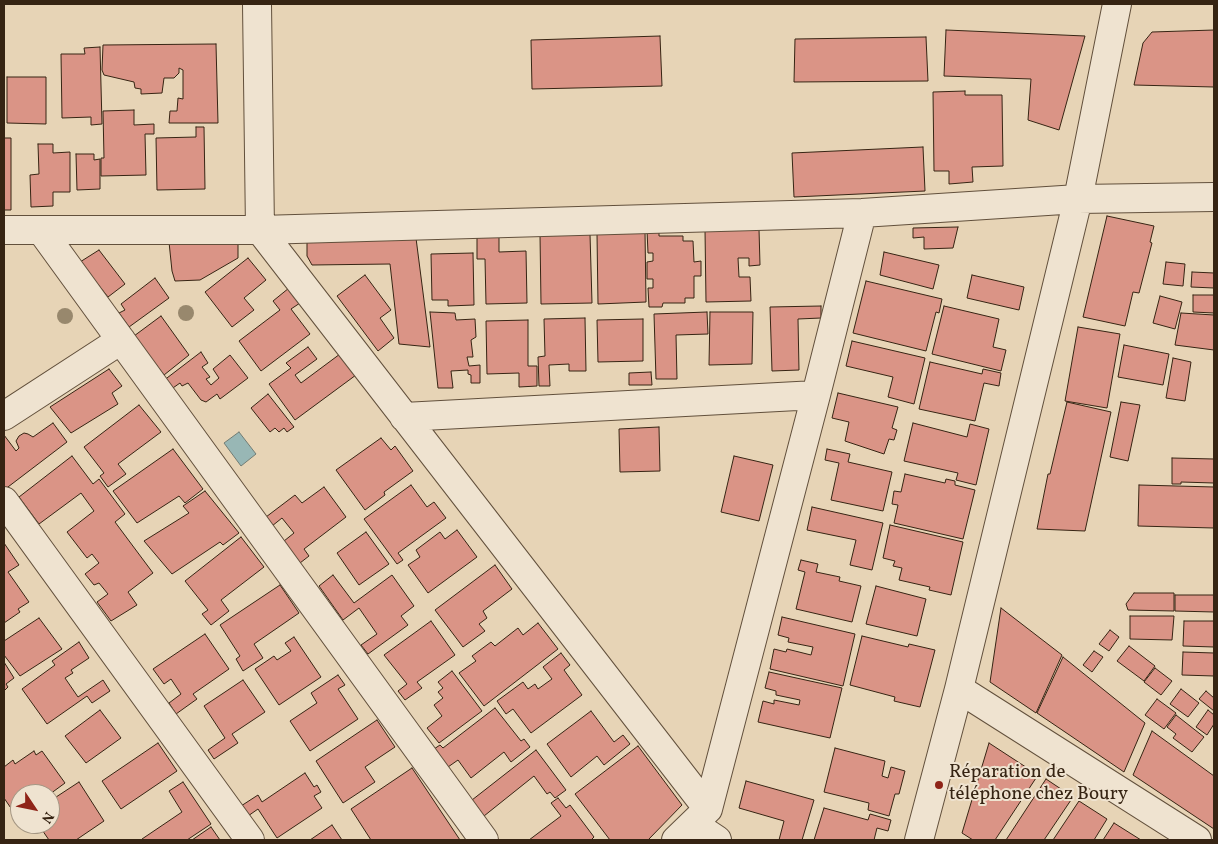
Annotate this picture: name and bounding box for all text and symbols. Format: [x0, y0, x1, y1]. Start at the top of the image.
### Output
place label: Réparation de téléphone chez Boury [949, 763, 1128, 807]
marker: Réparation de téléphone chez Boury [933, 779, 945, 791]
north arrow [10, 784, 60, 834]
text: N [36, 808, 58, 827]

